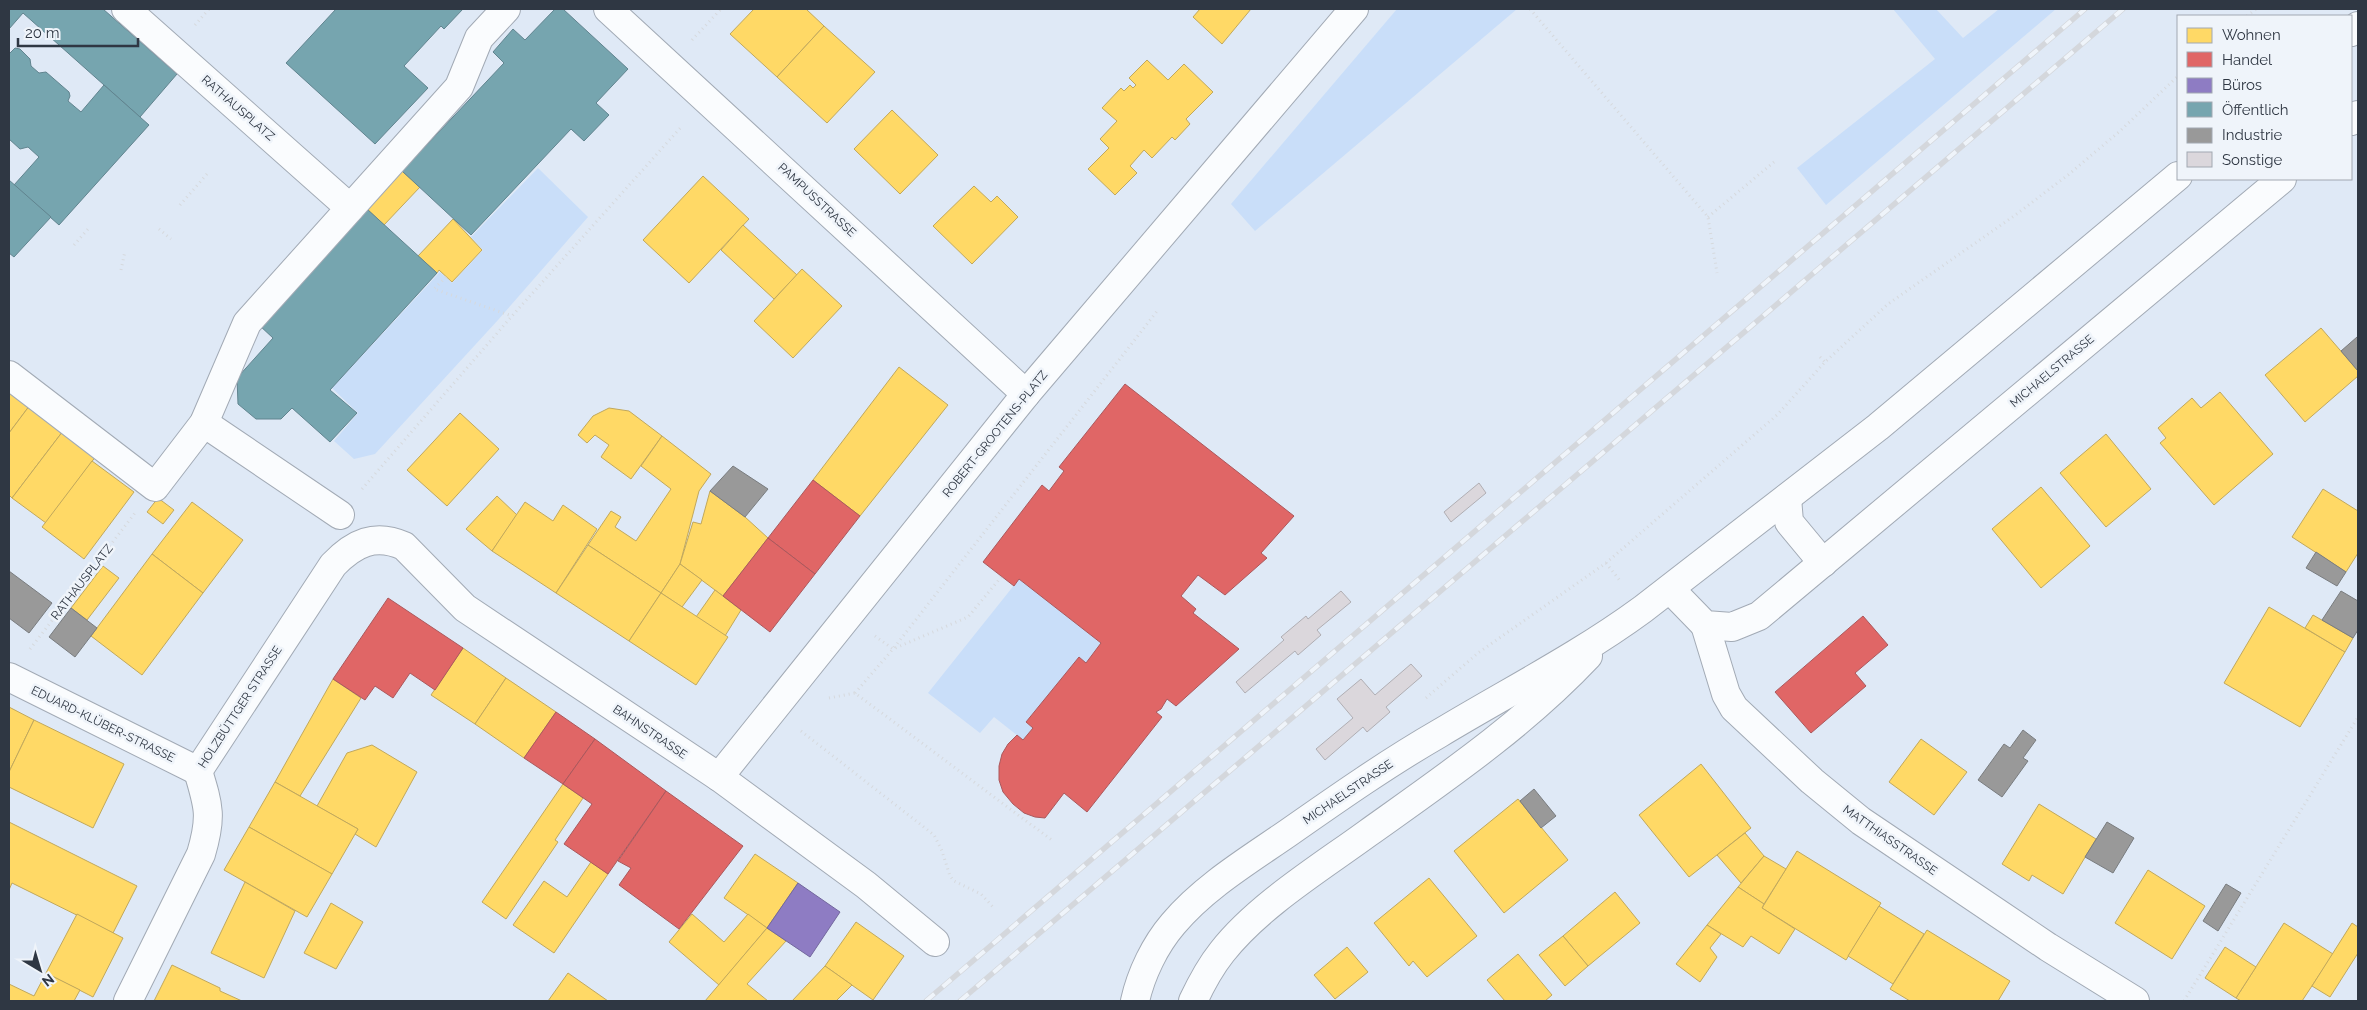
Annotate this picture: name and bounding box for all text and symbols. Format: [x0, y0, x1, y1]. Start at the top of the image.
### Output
scale bar [18, 15, 138, 47]
legend [2177, 15, 2352, 180]
text: 20 m [25, 24, 60, 42]
text: Wohnen [2222, 26, 2281, 44]
text: Handel [2222, 51, 2273, 69]
street label: RATHAUSPLATZ [199, 73, 278, 144]
text: Büros [2222, 76, 2262, 94]
text: Öffentlich [2222, 100, 2289, 119]
text: Industrie [2222, 126, 2283, 144]
text: Sonstige [2222, 151, 2283, 169]
street label: PAMPUSSTRASSE [775, 160, 859, 240]
street label: MICHAELSTRASSE [2007, 332, 2097, 410]
street label: ROBERT-GROOTENS-PLATZ [940, 368, 1051, 500]
street label: RATHAUSPLATZ [48, 541, 116, 623]
street label: HOLZBÜTTGER STRASSE [195, 643, 285, 771]
street label: EDUARD-KLÜBER-STRASSE [29, 683, 177, 765]
street label: BAHNSTRASSE [610, 702, 690, 762]
street label: MICHAELSTRASSE [1300, 757, 1396, 827]
street label: MATTHIASSTRASSE [1840, 802, 1940, 878]
north arrow [15, 945, 65, 995]
text: N [39, 971, 57, 990]

